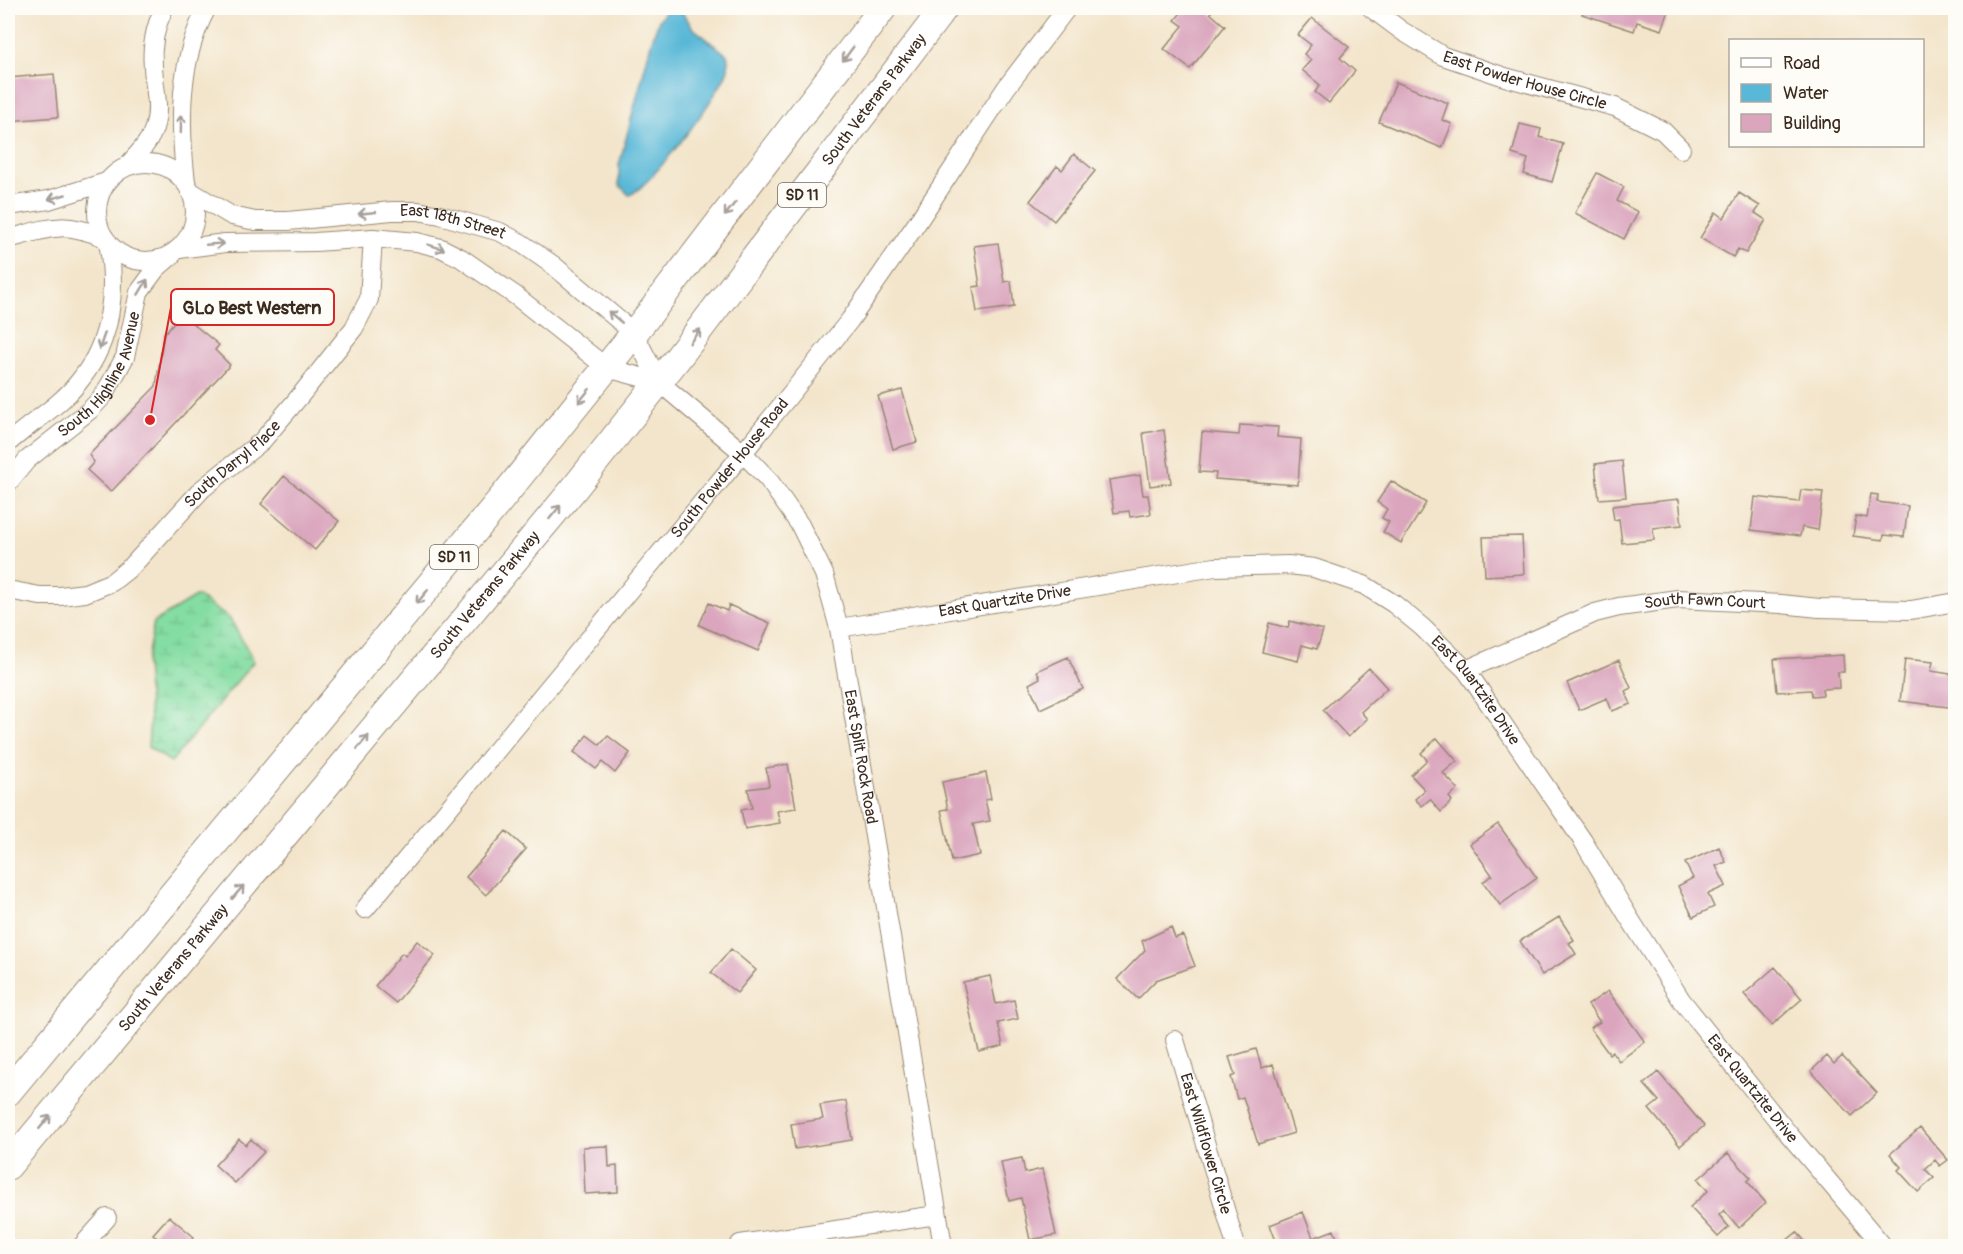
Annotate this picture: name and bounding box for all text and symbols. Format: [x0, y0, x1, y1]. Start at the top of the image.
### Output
street label: South Veterans Parkway [818, 30, 931, 170]
legend [1729, 39, 1924, 147]
one-way arrow [842, 46, 855, 62]
street label: East Powder House Circle [1440, 47, 1609, 114]
text: Road [1783, 52, 1820, 75]
text: Water [1783, 82, 1829, 105]
text: Building [1783, 112, 1841, 135]
one-way arrow [176, 114, 187, 134]
road number: SD 11 [778, 183, 826, 207]
one-way arrow [48, 192, 67, 204]
street label: East 18th Street [400, 201, 510, 244]
one-way arrow [723, 201, 736, 217]
one-way arrow [358, 208, 378, 219]
one-way arrow [205, 238, 225, 249]
one-way arrow [426, 242, 445, 253]
one-way arrow [138, 279, 150, 296]
callout: GLo Best Western [171, 289, 334, 325]
text: GLo Best Western [183, 297, 321, 320]
street label: South Highline Avenue [54, 310, 144, 442]
one-way arrow [608, 310, 623, 324]
one-way arrow [688, 328, 701, 344]
one-way arrow [95, 331, 106, 349]
one-way arrow [578, 388, 591, 404]
street label: South Powder House Road [666, 394, 793, 542]
street label: South Darryl Place [180, 416, 285, 512]
one-way arrow [548, 505, 562, 520]
street label: South Veterans Parkway [426, 527, 544, 663]
road number: SD 11 [430, 545, 478, 569]
street label: East Quartzite Drive [937, 581, 1072, 622]
one-way arrow [415, 589, 428, 605]
street label: South Fawn Court [1643, 589, 1766, 613]
street label: East Quartzite Drive [1427, 631, 1524, 749]
street label: East Split Rock Road [840, 688, 882, 826]
one-way arrow [356, 735, 370, 750]
one-way arrow [231, 885, 245, 900]
street label: South Veterans Parkway [114, 900, 233, 1036]
street label: East Quartzite Drive [1703, 1030, 1802, 1147]
street label: East Wildflower Circle [1175, 1071, 1236, 1217]
one-way arrow [38, 1115, 52, 1130]

